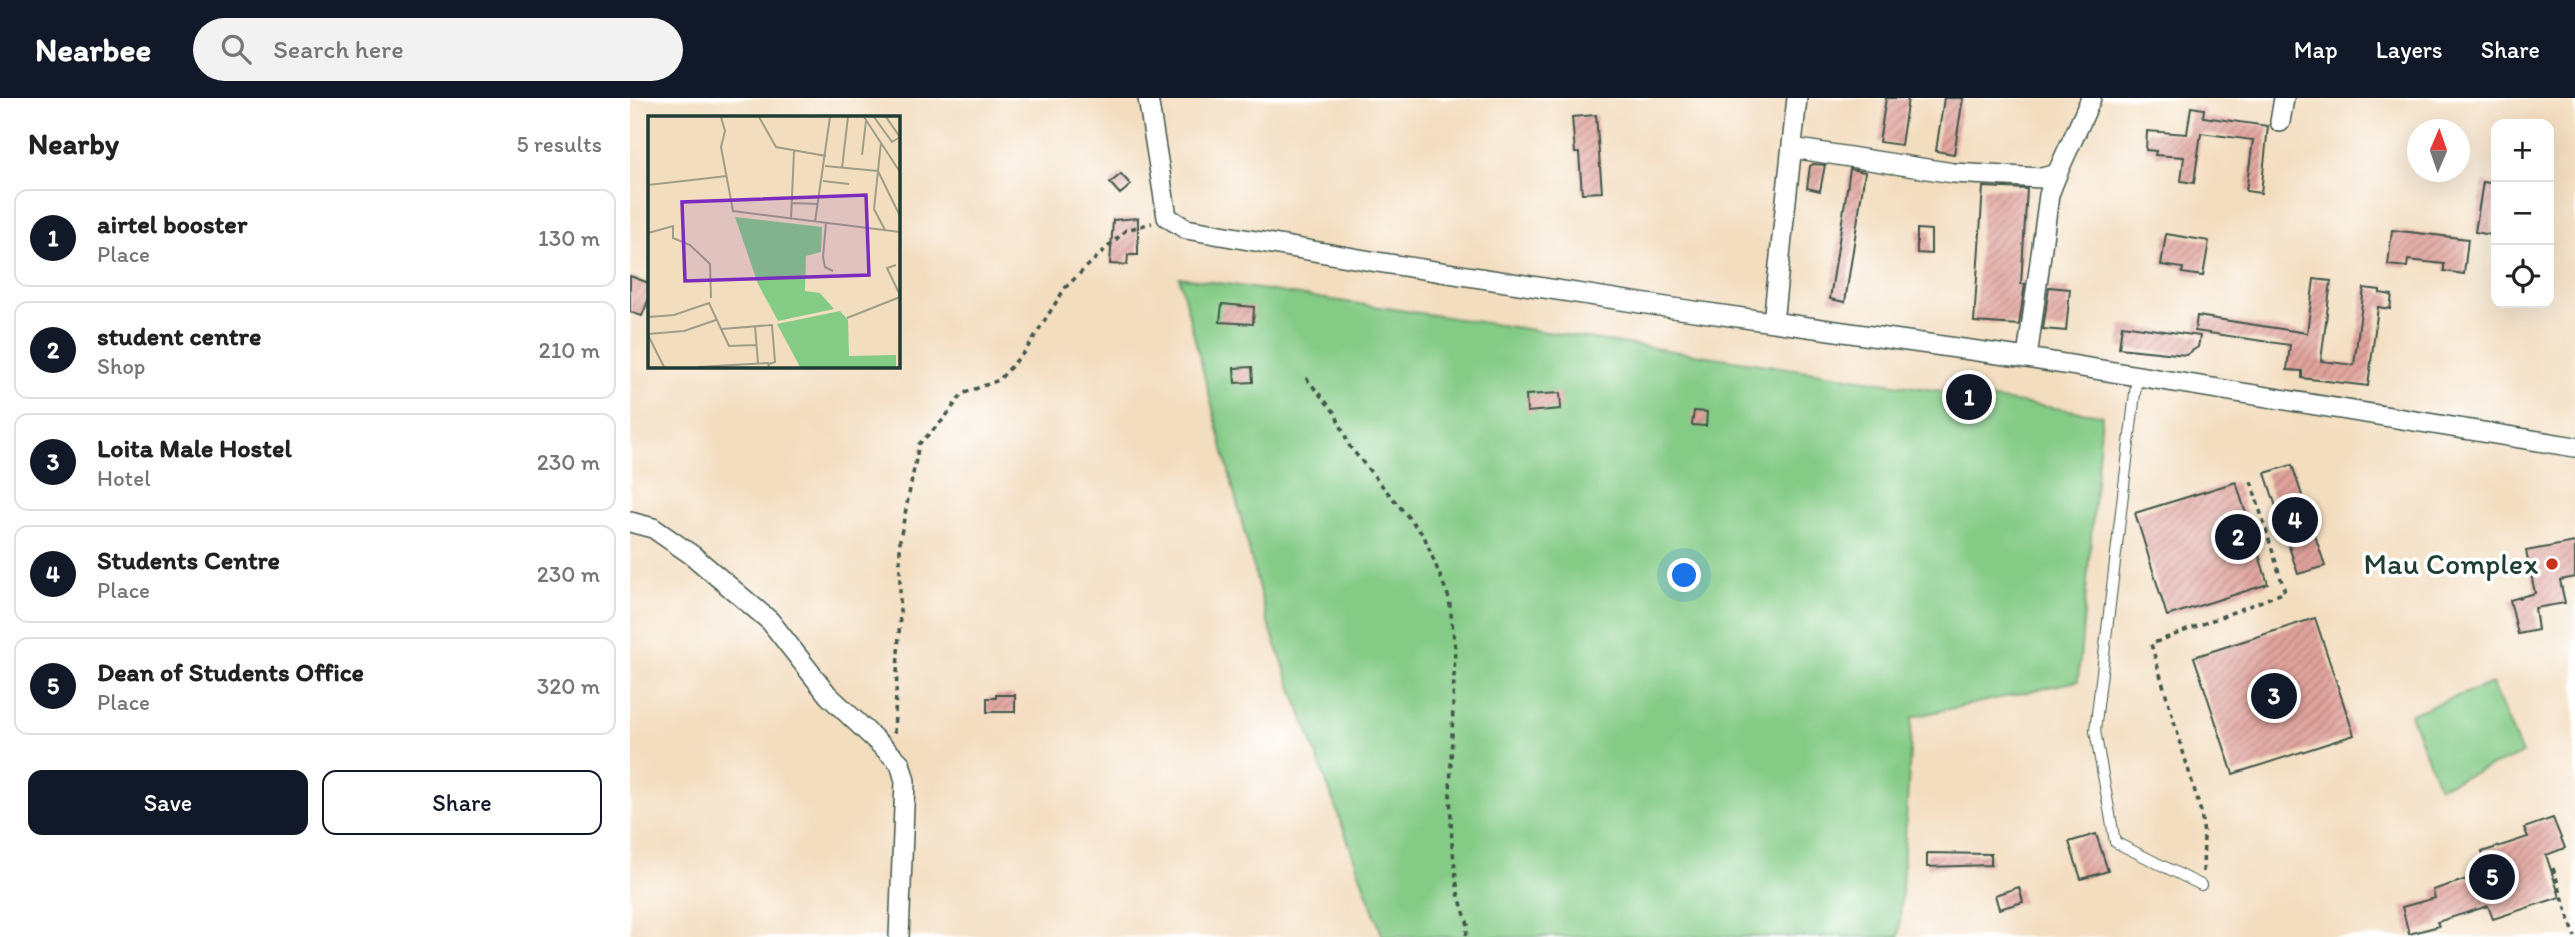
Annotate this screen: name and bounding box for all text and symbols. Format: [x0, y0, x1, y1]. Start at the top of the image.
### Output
search box [193, 18, 683, 81]
text: Nearbee [35, 30, 151, 69]
icon: search [217, 30, 255, 68]
text: Search here [273, 33, 404, 65]
text: Map [2294, 35, 2338, 64]
text: Layers [2376, 35, 2443, 64]
text: Share [2481, 35, 2540, 64]
inset map [648, 116, 900, 368]
north arrow [2407, 119, 2470, 182]
map controls [2491, 119, 2554, 308]
button: + [2491, 119, 2554, 182]
text: Nearby [28, 125, 119, 162]
text: 5 results [516, 130, 602, 158]
button: − [2491, 182, 2554, 245]
text: airtel booster [97, 208, 247, 240]
text: 1 [48, 224, 58, 252]
text: 130 m [538, 224, 600, 252]
text: Place [97, 240, 150, 268]
button: locate [2491, 245, 2554, 308]
text: student centre [97, 320, 261, 352]
text: 2 [47, 336, 59, 364]
text: 210 m [539, 336, 600, 364]
text: Shop [97, 352, 145, 380]
pin: 1 [1946, 371, 1992, 423]
text: Loita Male Hostel [97, 432, 292, 464]
text: 3 [47, 448, 59, 476]
text: 230 m [537, 448, 600, 476]
text: Hotel [97, 464, 151, 492]
pin: 4 [2272, 494, 2318, 546]
pin: 2 [2215, 511, 2261, 563]
text: Students Centre [97, 544, 280, 576]
place label: Mau Complex [2363, 545, 2538, 582]
marker: Mau Complex [2544, 556, 2560, 572]
your location [1667, 558, 1701, 592]
text: 4 [46, 560, 60, 588]
text: 230 m [537, 560, 600, 588]
text: Place [97, 576, 150, 604]
text: Dean of Students Office [97, 656, 364, 688]
pin: 3 [2251, 670, 2297, 722]
text: 5 [47, 672, 59, 700]
text: 320 m [537, 672, 600, 700]
text: Place [97, 688, 150, 716]
button: Save [28, 770, 308, 835]
button: Share [322, 770, 602, 835]
pin: 5 [2469, 851, 2515, 903]

